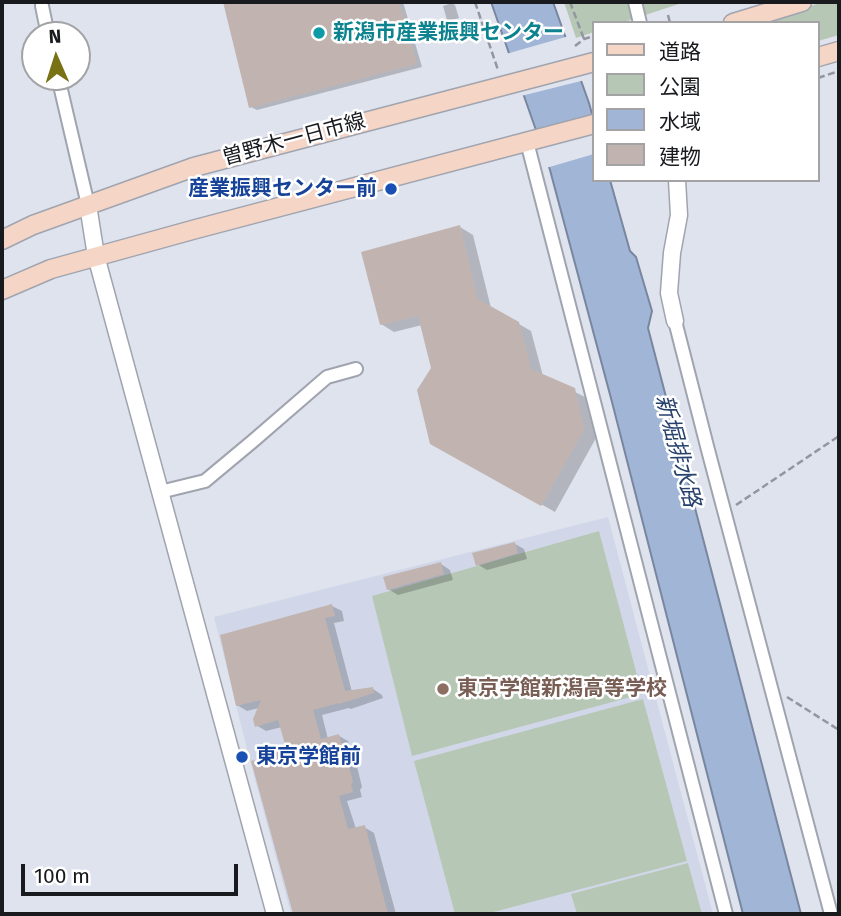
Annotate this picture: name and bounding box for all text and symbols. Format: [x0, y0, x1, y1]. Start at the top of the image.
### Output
place label: 新潟市産業振興センター [333, 20, 564, 46]
north arrow [21, 21, 91, 91]
legend [592, 21, 820, 182]
text: N [48, 25, 62, 48]
marker: 新潟市産業振興センター [311, 25, 327, 41]
text: 道路 [659, 39, 701, 65]
text: 公園 [659, 74, 701, 100]
street label: 曽野木一日市線 [220, 109, 368, 171]
text: 水域 [659, 109, 701, 135]
text: 建物 [659, 144, 701, 170]
place label: 産業振興センター前 [188, 176, 377, 202]
marker: 産業振興センター前 [383, 181, 399, 197]
water label: 新堀排水路 [649, 392, 705, 510]
place label: 東京学館新潟高等学校 [457, 676, 667, 702]
marker: 東京学館新潟高等学校 [435, 681, 451, 697]
place label: 東京学館前 [256, 744, 361, 770]
marker: 東京学館前 [234, 749, 250, 765]
scale bar [24, 850, 242, 894]
text: 100 m [34, 863, 90, 889]

